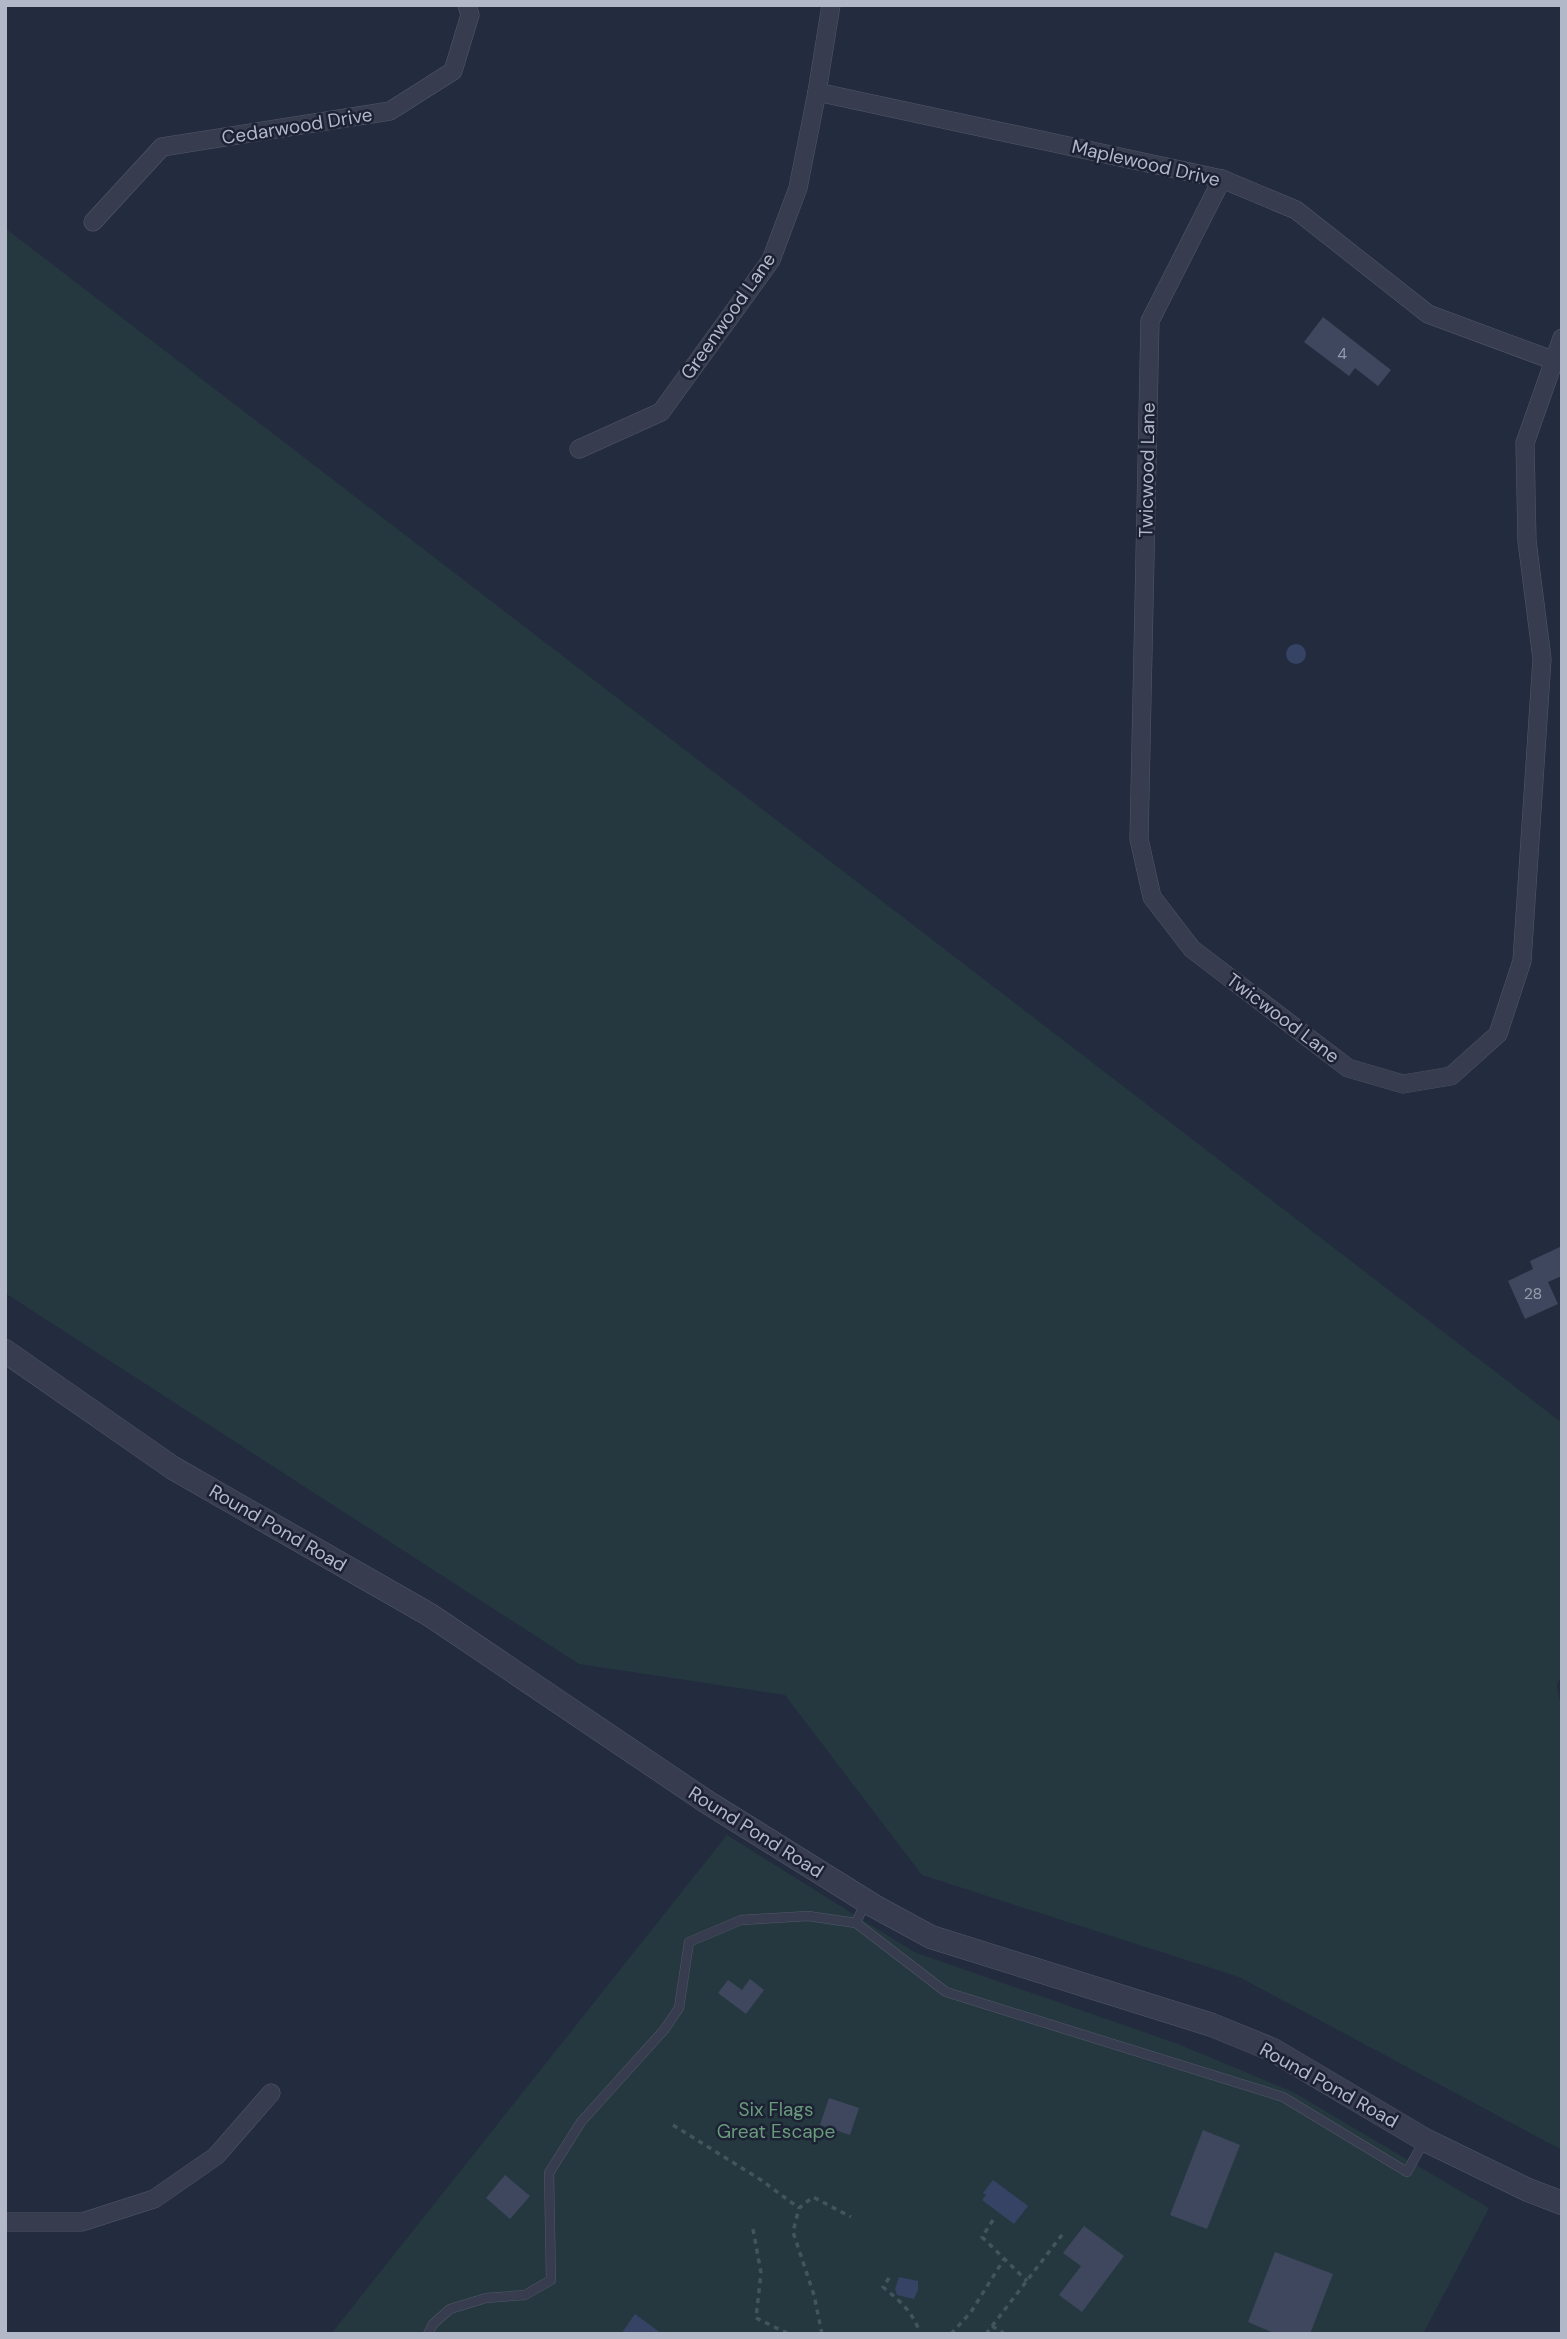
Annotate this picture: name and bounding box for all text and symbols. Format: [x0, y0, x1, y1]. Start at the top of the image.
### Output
street label: Cedarwood Drive [220, 102, 374, 150]
street label: Maplewood Drive [1069, 134, 1223, 192]
street label: Greenwood Lane [675, 248, 781, 384]
house number: 4 [1337, 343, 1347, 364]
street label: Twicwood Lane [1133, 402, 1161, 538]
street label: Twicwood Lane [1221, 967, 1345, 1069]
house number: 28 [1524, 1283, 1542, 1304]
street label: Round Pond Road [205, 1479, 351, 1577]
street label: Round Pond Road [684, 1780, 828, 1884]
street label: Round Pond Road [1255, 2037, 1403, 2133]
park label: Six Flags Great Escape [717, 2097, 835, 2144]

